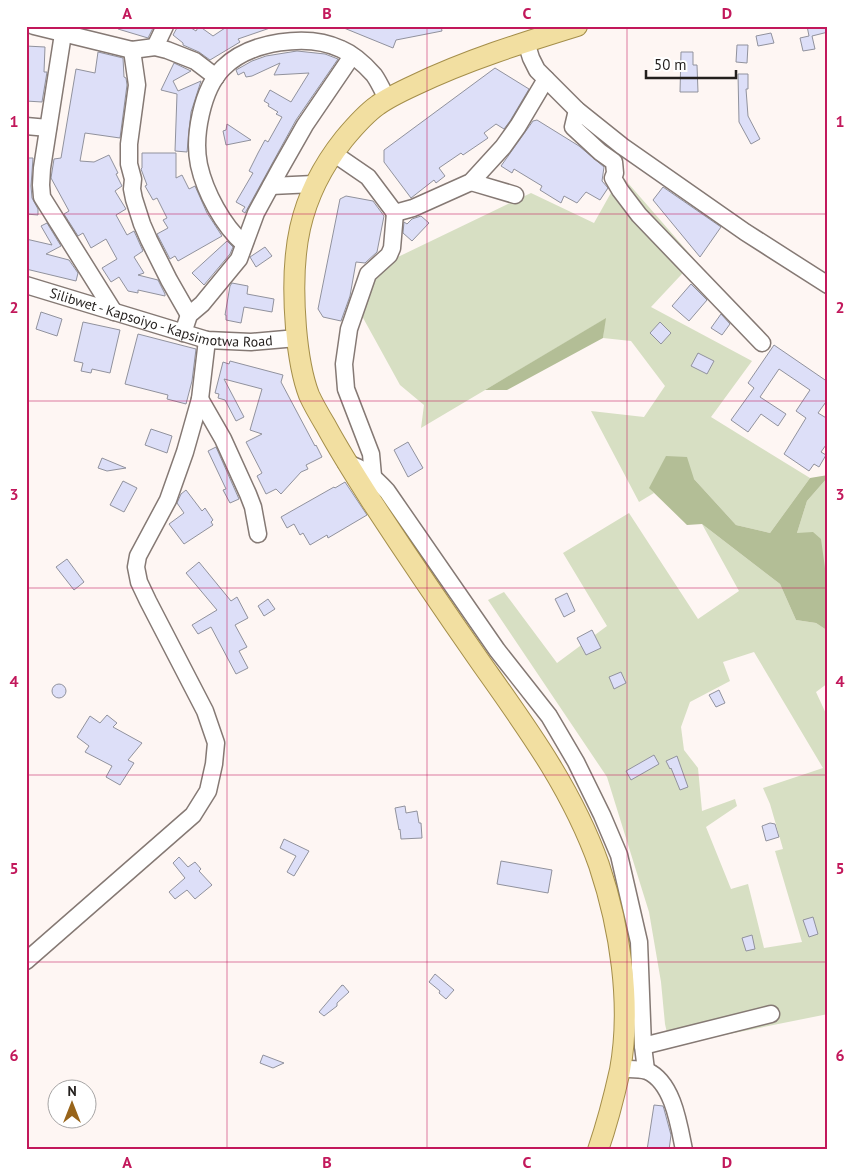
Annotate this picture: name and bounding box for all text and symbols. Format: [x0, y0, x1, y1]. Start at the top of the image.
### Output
text: A [122, 3, 132, 23]
text: B [322, 3, 332, 23]
text: C [523, 3, 532, 23]
text: D [722, 3, 732, 23]
scale bar [646, 48, 736, 80]
text: 50 m [654, 55, 687, 74]
text: 1 [9, 111, 19, 131]
text: 1 [835, 111, 845, 131]
street label: Silibwet - Kapsoiyo - Kapsimotwa Road [48, 284, 273, 351]
text: 2 [9, 297, 19, 317]
text: 2 [835, 297, 845, 317]
text: 3 [9, 484, 19, 504]
text: 3 [835, 484, 845, 504]
text: 4 [9, 671, 19, 691]
text: 4 [835, 671, 845, 691]
text: 5 [9, 858, 19, 878]
text: 5 [835, 858, 845, 878]
text: 6 [9, 1045, 19, 1065]
text: 6 [835, 1045, 845, 1065]
north arrow [48, 1078, 98, 1128]
text: N [67, 1082, 77, 1100]
text: A [122, 1152, 132, 1172]
text: B [322, 1152, 332, 1172]
text: C [523, 1152, 532, 1172]
text: D [722, 1152, 732, 1172]

